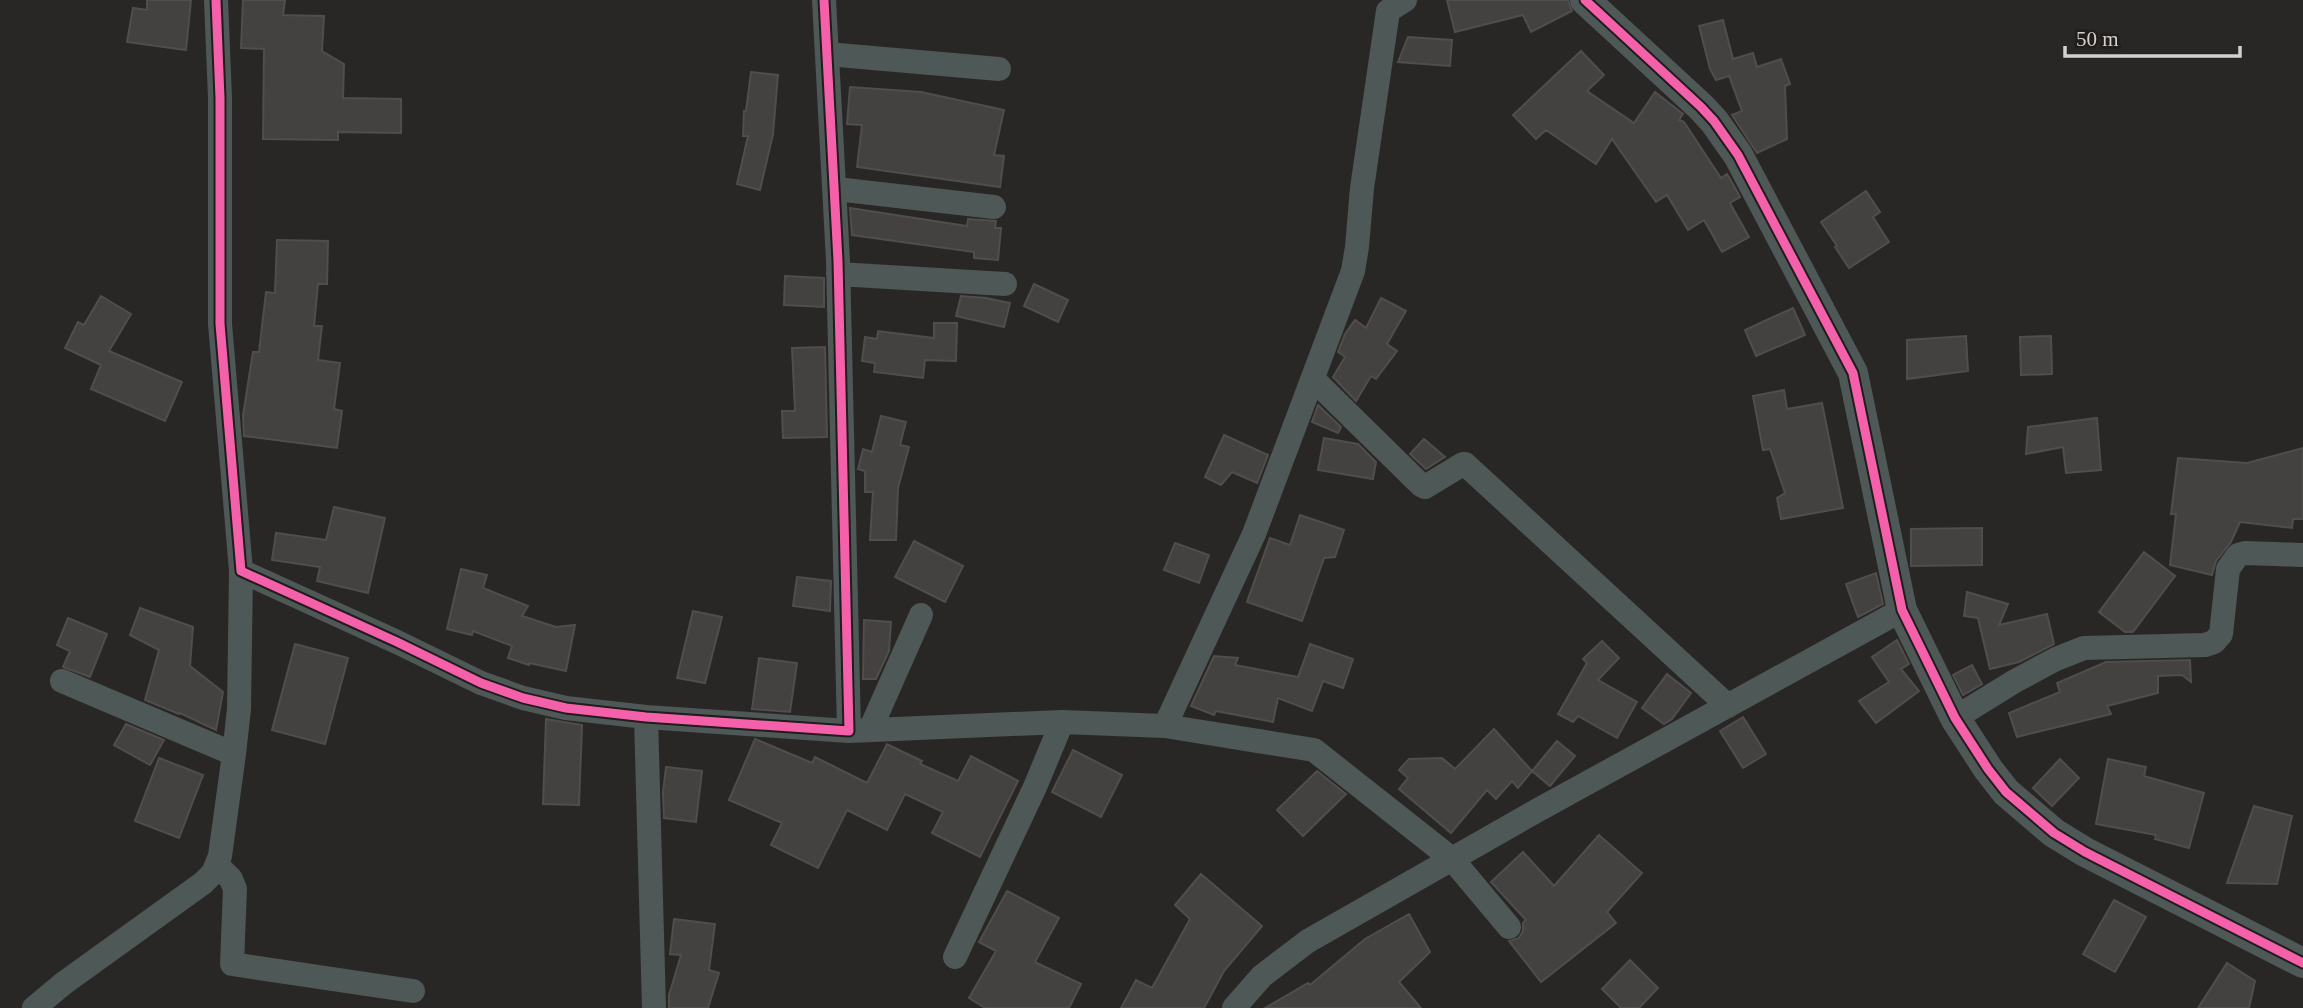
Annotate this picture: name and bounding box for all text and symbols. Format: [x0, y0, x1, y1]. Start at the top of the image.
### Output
scale bar [2065, 14, 2240, 58]
text: 50 m [2076, 27, 2119, 51]

